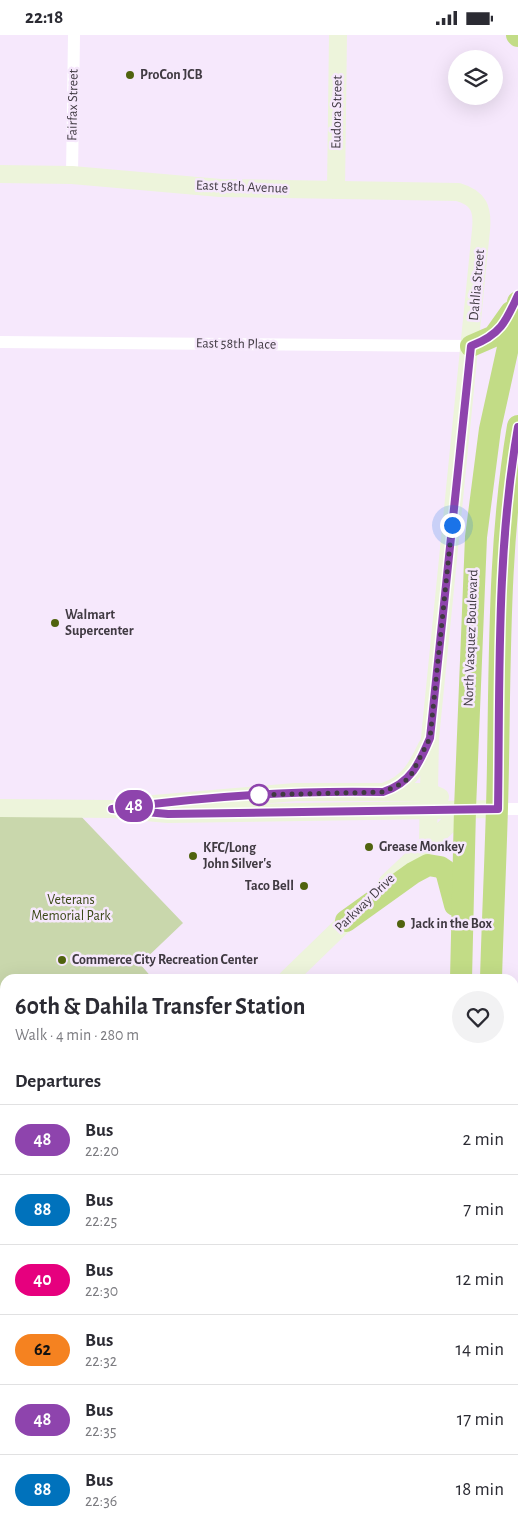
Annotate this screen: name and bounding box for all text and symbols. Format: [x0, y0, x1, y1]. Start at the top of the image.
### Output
text: 22:18 [25, 8, 63, 27]
map controls [448, 50, 503, 105]
button: layers [448, 50, 503, 105]
street label: Fairfax Street [65, 68, 81, 141]
place label: ProCon JCB [140, 68, 203, 82]
marker: ProCon JCB [124, 69, 136, 81]
street label: Eudora Street [329, 75, 345, 149]
street label: East 58th Avenue [196, 178, 288, 196]
street label: Dahlia Street [467, 248, 487, 321]
street label: East 58th Place [196, 336, 276, 352]
your location [440, 513, 465, 538]
street label: North Vasquez Boulevard [462, 569, 480, 707]
place label: Walmart Supercenter [65, 608, 134, 638]
marker: Walmart Supercenter [49, 617, 61, 629]
unlabelled marker [248, 784, 270, 806]
line badge: 48 [112, 790, 156, 822]
text: 48 [125, 797, 143, 815]
place label: Grease Monkey [379, 840, 465, 854]
place label: KFC/Long John Silver's [203, 841, 271, 871]
marker: Grease Monkey [363, 841, 375, 853]
marker: KFC/Long John Silver's [187, 850, 199, 862]
street label: Parkway Drive [332, 871, 398, 935]
place label: Taco Bell [245, 879, 294, 893]
marker: Taco Bell [298, 880, 310, 892]
park label: Veterans Memorial Park [31, 893, 111, 923]
place label: Jack in the Box [411, 917, 492, 931]
marker: Jack in the Box [395, 918, 407, 930]
place label: Commerce City Recreation Center [72, 953, 258, 967]
marker: Commerce City Recreation Center [56, 954, 68, 966]
button: heart [452, 991, 504, 1043]
text: 60th & Dahila Transfer Station [15, 995, 306, 1019]
text: Walk · 4 min · 280 m [15, 1027, 139, 1043]
text: Departures [15, 1072, 101, 1091]
text: Bus [85, 1121, 113, 1140]
text: 2 min [463, 1130, 504, 1149]
text: 48 [34, 1131, 51, 1149]
text: 22:20 [85, 1143, 119, 1159]
text: Bus [85, 1191, 113, 1210]
text: 7 min [463, 1200, 504, 1219]
text: 88 [34, 1201, 51, 1219]
text: 22:25 [85, 1213, 117, 1229]
text: Bus [85, 1261, 113, 1280]
text: 12 min [456, 1270, 504, 1289]
text: 40 [33, 1271, 52, 1289]
text: 22:30 [85, 1283, 118, 1299]
text: Bus [85, 1331, 113, 1350]
text: 14 min [456, 1340, 504, 1359]
text: 62 [34, 1341, 51, 1359]
text: 22:32 [85, 1353, 117, 1369]
text: Bus [85, 1401, 113, 1420]
text: 17 min [457, 1410, 504, 1429]
text: 48 [34, 1411, 51, 1429]
text: 22:35 [85, 1423, 117, 1439]
text: Bus [85, 1471, 113, 1490]
text: 18 min [456, 1480, 504, 1499]
text: 88 [34, 1481, 51, 1499]
text: 22:36 [85, 1493, 117, 1509]

